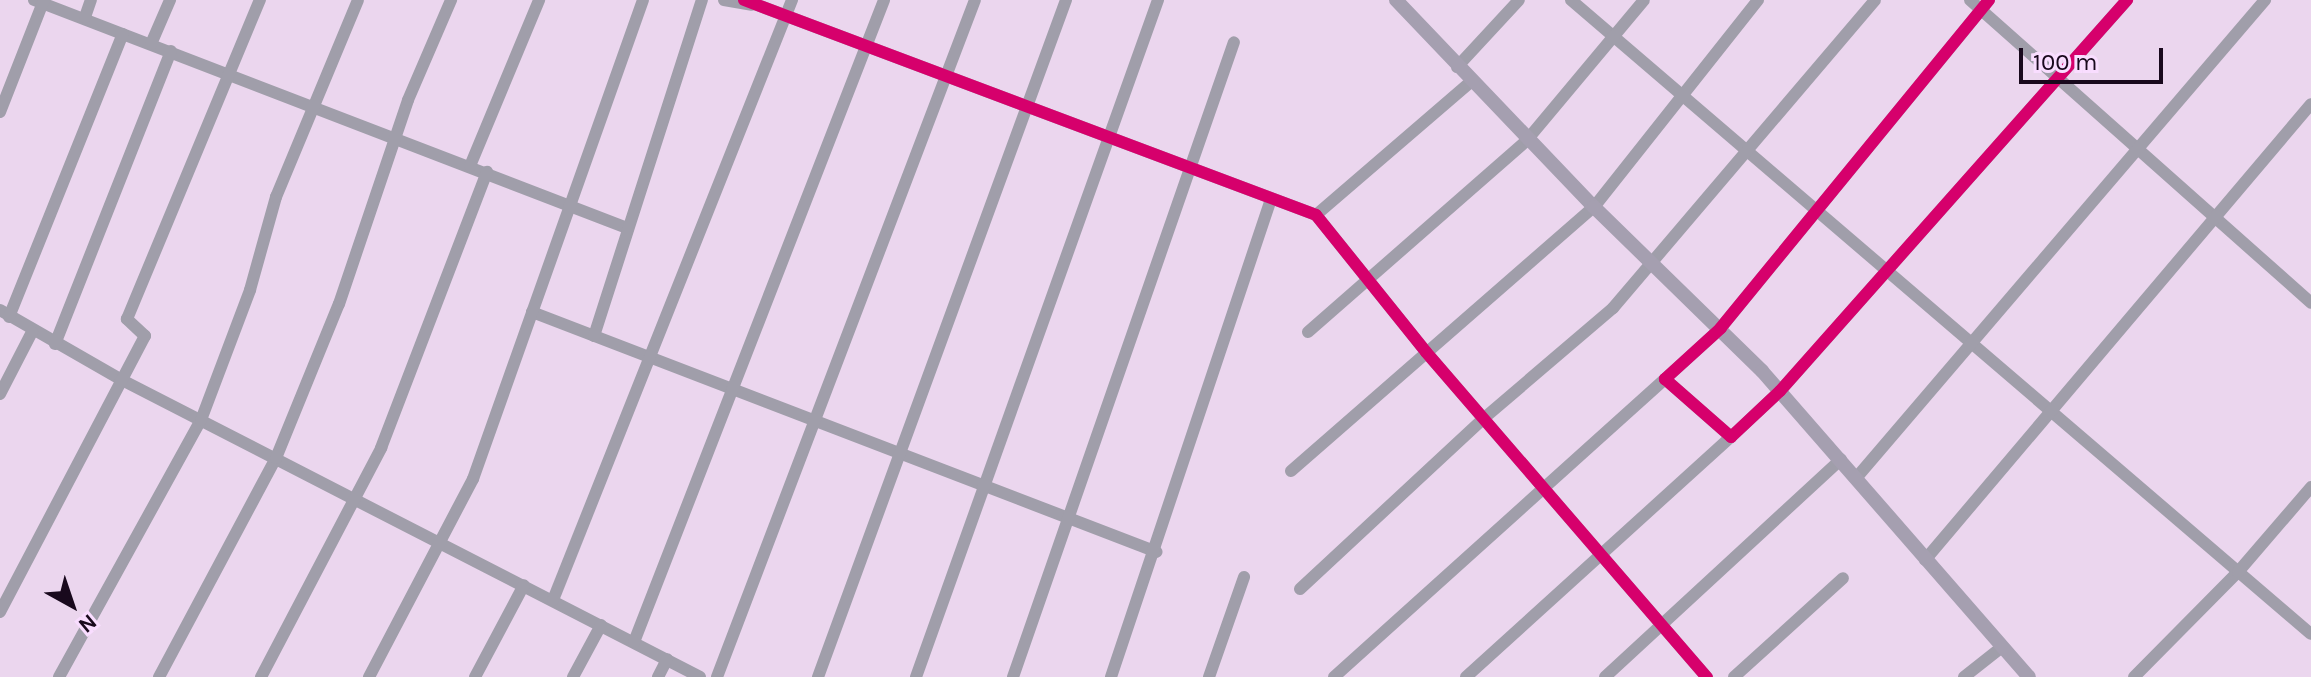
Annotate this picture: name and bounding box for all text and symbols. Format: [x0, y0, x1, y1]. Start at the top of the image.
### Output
scale bar [2023, 32, 2167, 82]
text: 100 m [2033, 48, 2098, 76]
north arrow [32, 565, 112, 645]
text: N [73, 608, 102, 638]

